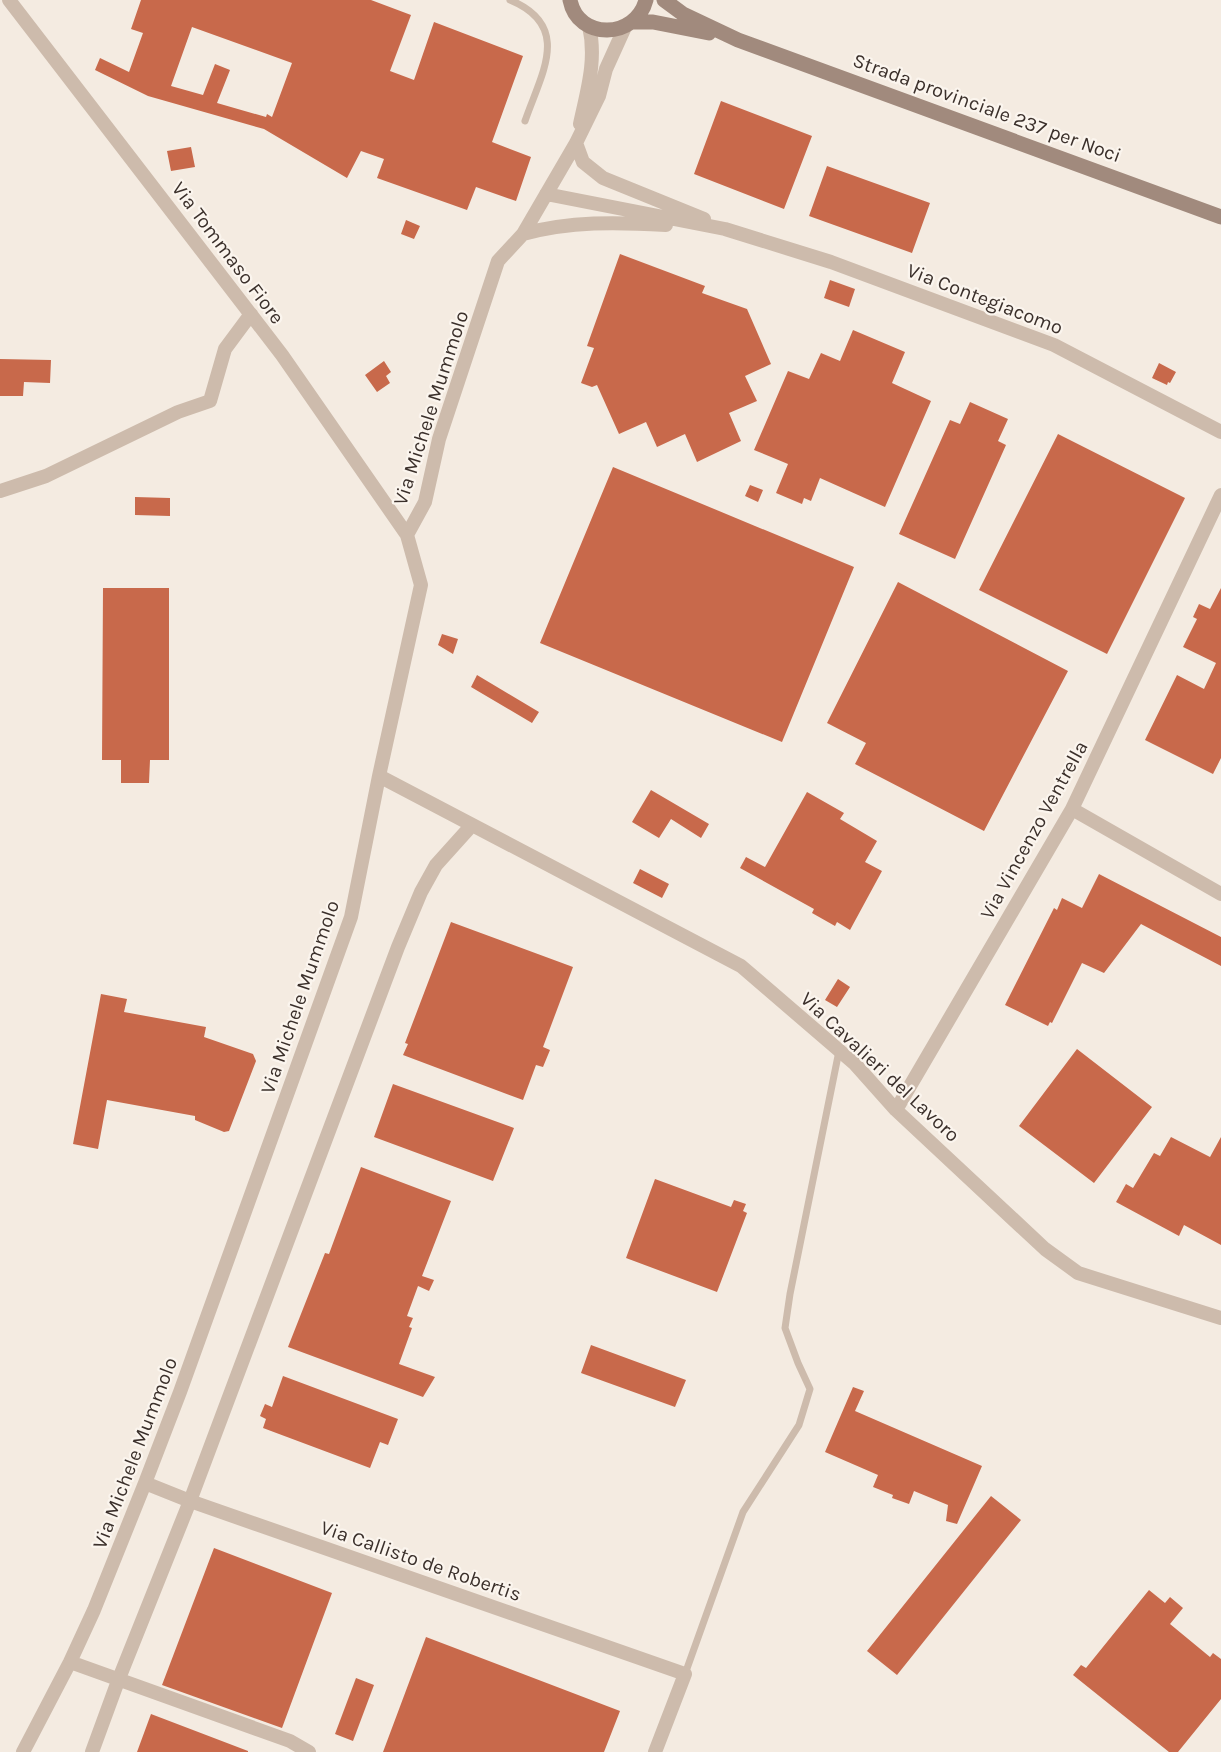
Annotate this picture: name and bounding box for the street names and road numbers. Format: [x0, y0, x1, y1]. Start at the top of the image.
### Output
street label: Strada provinciale 237 per Noci [850, 49, 1124, 167]
street label: Via Tommaso Fiore [167, 177, 289, 329]
street label: Via Contegiacomo [904, 259, 1066, 339]
street label: Via Michele Mummolo [389, 308, 473, 508]
street label: Via Vincenzo Ventrella [975, 737, 1093, 923]
street label: Via Michele Mummolo [256, 897, 344, 1097]
street label: Via Cavalieri del Lavoro [796, 987, 964, 1147]
street label: Via Michele Mummolo [88, 1354, 182, 1552]
street label: Via Callisto de Robertis [318, 1516, 524, 1606]

